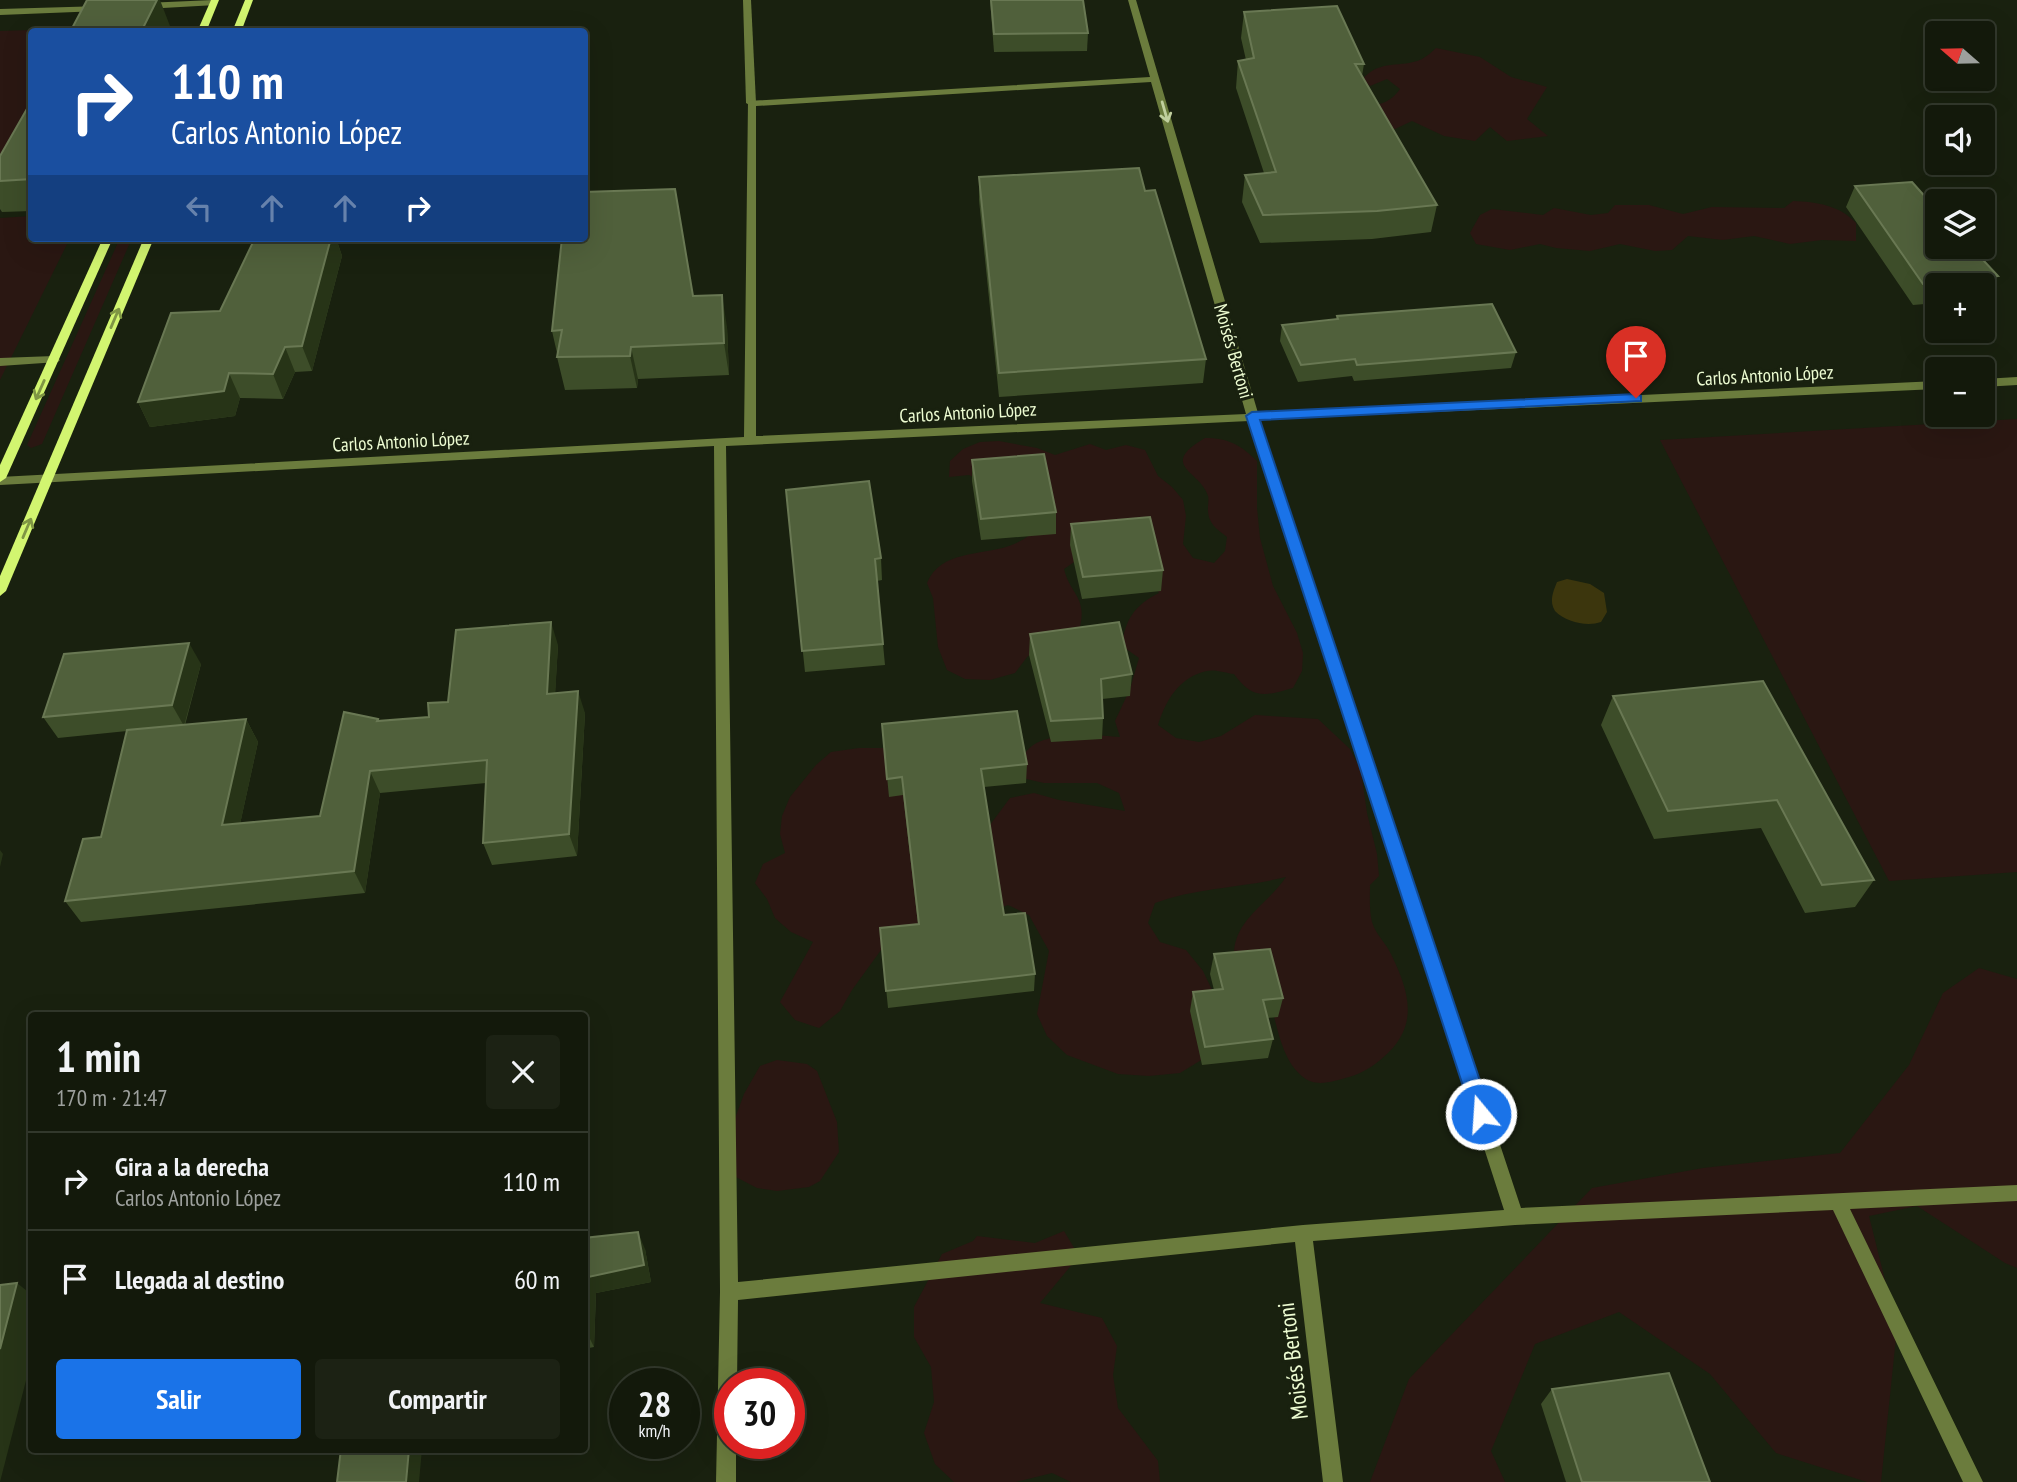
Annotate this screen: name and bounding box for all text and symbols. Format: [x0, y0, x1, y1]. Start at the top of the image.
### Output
north arrow [1925, 21, 1995, 91]
map controls [1925, 21, 1995, 427]
text: 110 m [171, 49, 284, 113]
icon: right [56, 56, 147, 147]
one-way arrow [1159, 101, 1172, 123]
button: sound [1925, 105, 1995, 175]
text: Carlos Antonio López [171, 111, 402, 153]
icon: left [180, 189, 218, 227]
icon: ahead [253, 189, 291, 227]
icon: ahead [326, 189, 364, 227]
icon: right [399, 189, 437, 227]
button: layers [1925, 189, 1995, 259]
button: + [1925, 273, 1995, 343]
street label: Moisés Bertoni [1209, 301, 1259, 401]
one-way arrow [109, 308, 122, 329]
pin [1606, 326, 1666, 398]
icon: arrive [1617, 337, 1655, 375]
button: − [1925, 357, 1995, 427]
street label: Carlos Antonio López [1696, 359, 1834, 391]
one-way arrow [33, 379, 46, 400]
street label: Carlos Antonio López [899, 396, 1037, 428]
street label: Carlos Antonio López [332, 425, 470, 457]
one-way arrow [21, 517, 34, 539]
text: 1 min [56, 1029, 141, 1084]
button: close [486, 1035, 560, 1109]
position arrow [1444, 1077, 1518, 1151]
text: 170 m · 21:47 [56, 1083, 168, 1112]
text: Gira a la derecha [115, 1150, 269, 1183]
icon: right [56, 1162, 94, 1200]
text: 110 m [502, 1165, 560, 1198]
text: Carlos Antonio López [115, 1183, 281, 1212]
icon: arrive [56, 1260, 94, 1298]
text: Llegada al destino [115, 1263, 284, 1296]
text: 60 m [514, 1263, 560, 1296]
street label: Moisés Bertoni [1271, 1301, 1314, 1421]
button: Salir [56, 1359, 301, 1439]
button: Compartir [315, 1359, 560, 1439]
speed limit sign: 30 [714, 1368, 805, 1459]
text: 28 [638, 1381, 671, 1427]
text: km/h [639, 1419, 670, 1442]

